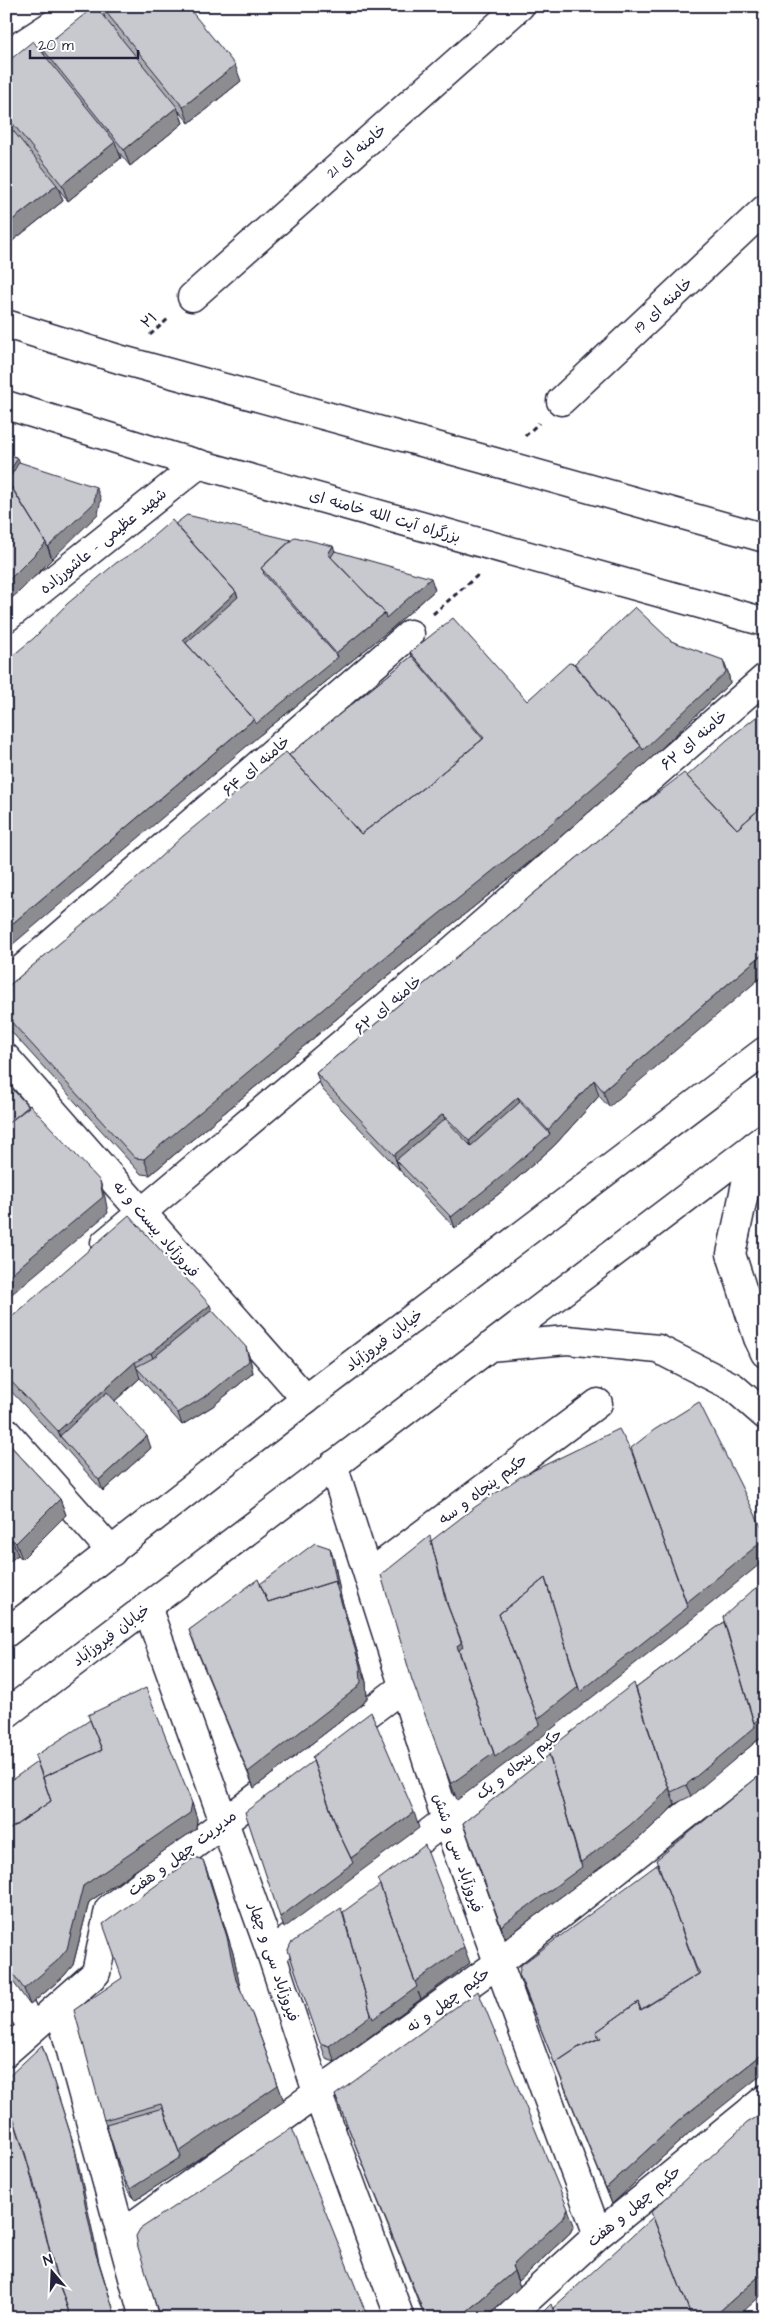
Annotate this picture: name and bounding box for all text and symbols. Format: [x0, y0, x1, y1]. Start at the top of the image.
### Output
scale bar [30, 28, 138, 60]
text: 20 m [38, 35, 74, 56]
street label: خامنه ای 21 [322, 119, 391, 183]
street label: خامنه ای 19 [629, 273, 697, 338]
street label: ۲۱ [137, 307, 162, 333]
street label: شهید عظیمی - عاشورزاده [35, 484, 171, 599]
street label: بزرگراه آیت الله خامنه ای [307, 485, 463, 548]
street label: خامنه ای ۶۲ [657, 706, 732, 775]
street label: خامنه ای ۶۴ [218, 731, 295, 802]
street label: خامنه ای ۶۲ [350, 971, 426, 1040]
street label: فیروزآباد بیست و نه [108, 1176, 204, 1282]
street label: خیابان فیروزآباد [341, 1304, 427, 1377]
street label: حکیم پنجاه و سه [434, 1449, 533, 1531]
street label: خیابان فیروزآباد [68, 1599, 154, 1672]
street label: حکیم پنجاه و یک [472, 1724, 568, 1806]
street label: فیروزآباد سی و شش [427, 1791, 488, 1916]
street label: مدیریت چهل و هفت [123, 1805, 241, 1901]
street label: فیروزآباد سی و چهار [243, 1899, 304, 2025]
street label: حکیم چهل و نه [402, 1963, 495, 2039]
street label: حکیم چهل و هفت [583, 2161, 686, 2253]
north arrow [28, 2246, 78, 2296]
text: N [41, 2250, 56, 2272]

